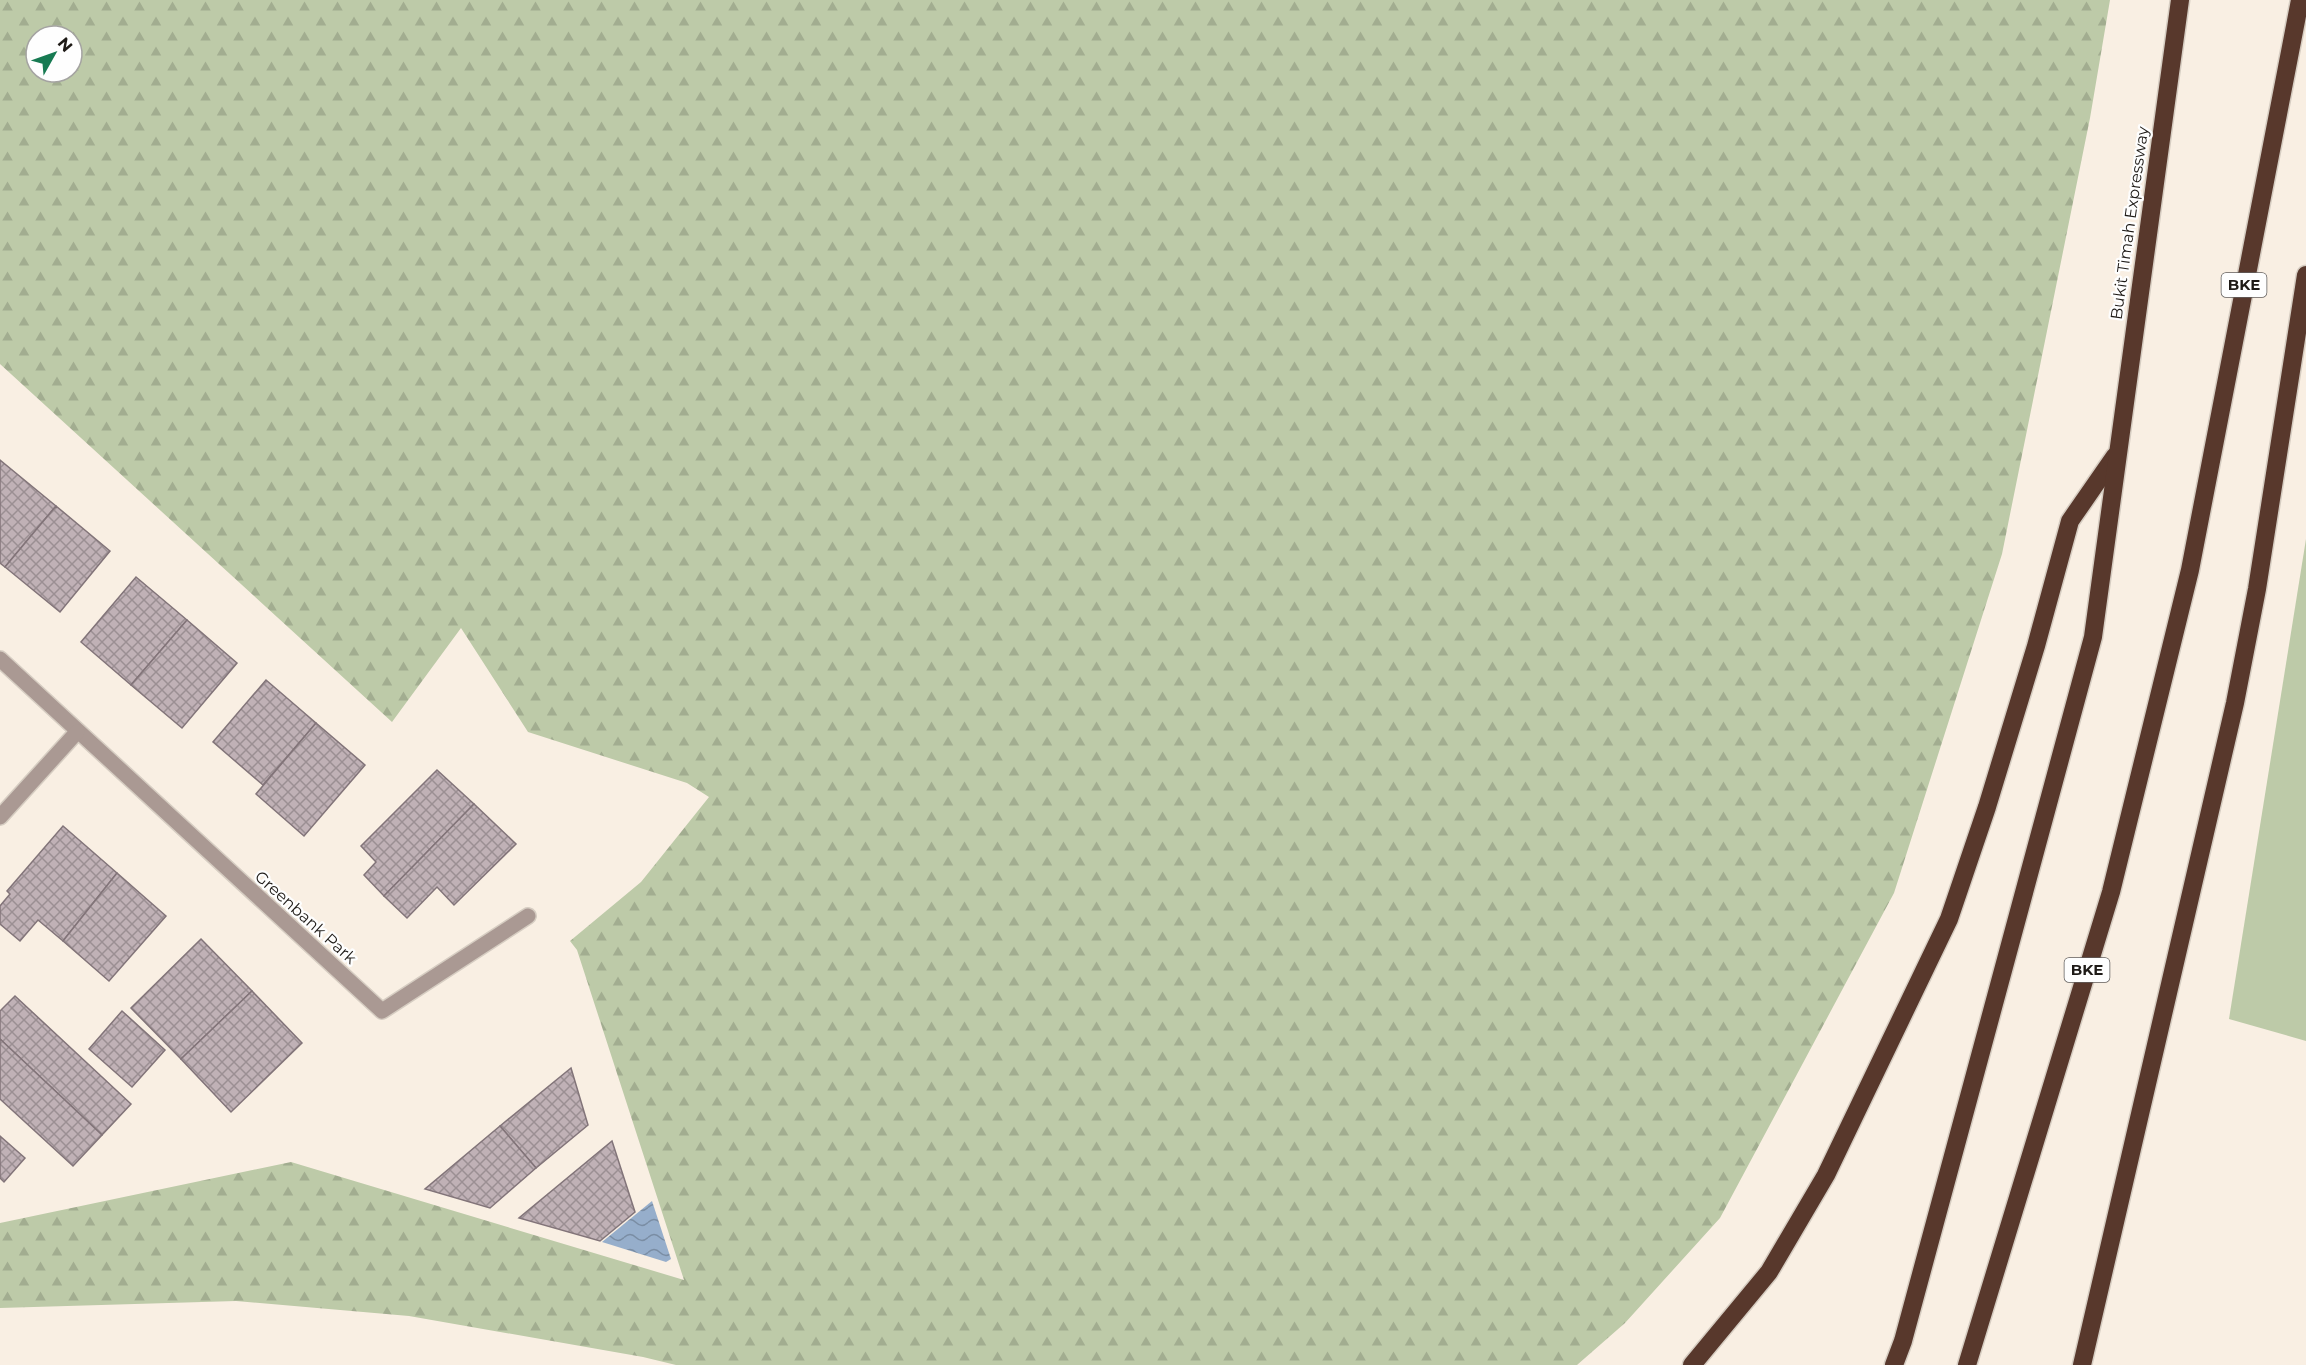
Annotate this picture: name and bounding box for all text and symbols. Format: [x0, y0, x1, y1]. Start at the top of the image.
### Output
north arrow [24, 24, 84, 84]
text: N [54, 34, 77, 56]
street label: Bukit Timah Expressway [2107, 125, 2153, 321]
road number: BKE [2222, 273, 2266, 297]
street label: Greenbank Park [251, 867, 361, 968]
road number: BKE [2064, 958, 2110, 982]

